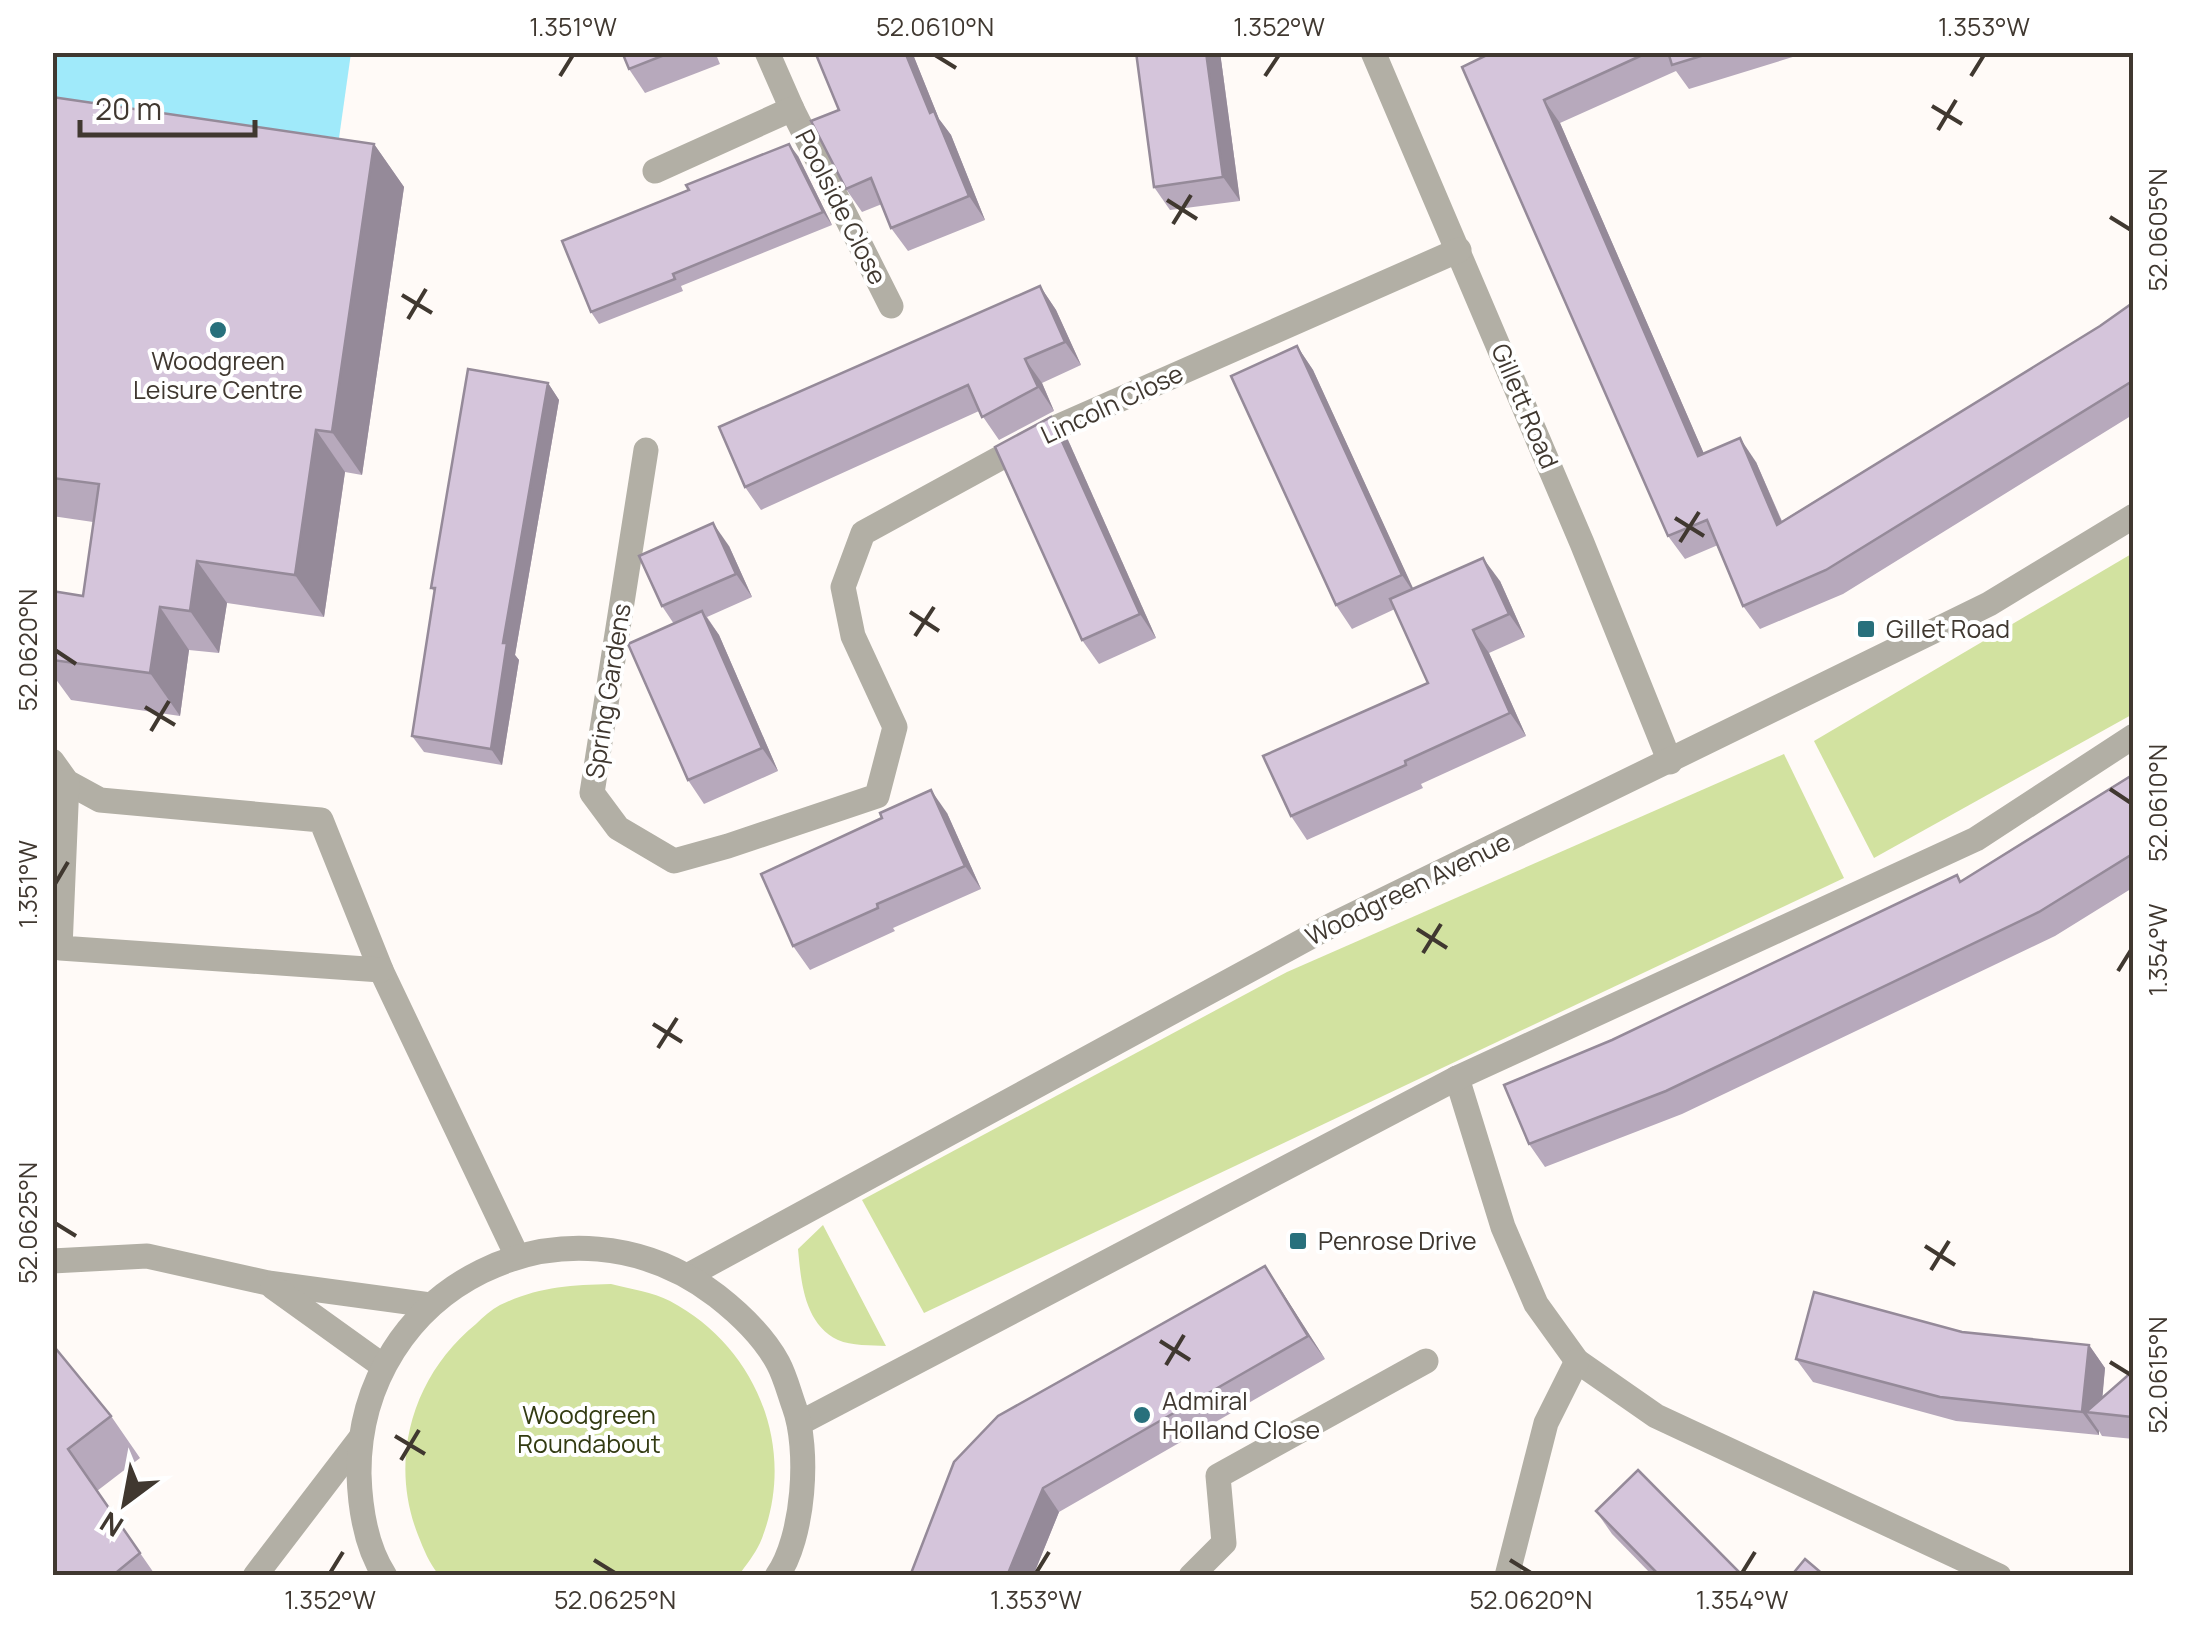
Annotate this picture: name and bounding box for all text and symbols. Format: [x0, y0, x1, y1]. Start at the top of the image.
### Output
text: 1.351°W [529, 9, 617, 44]
text: 52.0610°N [876, 9, 994, 44]
text: 1.352°W [1233, 9, 1325, 44]
text: 1.353°W [1938, 9, 2030, 44]
scale bar [80, 75, 255, 137]
text: 20 m [95, 88, 162, 129]
street label: Poolside Close [787, 123, 896, 290]
text: 52.0605°N [2140, 168, 2175, 292]
marker: Woodgreen Leisure Centre [207, 319, 229, 341]
street label: Gillett Road [1483, 338, 1567, 474]
place label: Woodgreen Leisure Centre [133, 343, 303, 407]
street label: Lincoln Close [1035, 355, 1189, 452]
text: 52.0620°N [10, 589, 45, 711]
street label: Spring Gardens [576, 601, 639, 781]
place label: Gillet Road [1886, 611, 2010, 646]
marker: Gillet Road [1855, 618, 1877, 640]
text: 52.0610°N [2140, 744, 2175, 862]
street label: Woodgreen Avenue [1299, 824, 1516, 953]
text: 1.351°W [10, 840, 45, 928]
text: 1.354°W [2140, 904, 2175, 996]
text: 52.0625°N [10, 1162, 45, 1284]
place label: Penrose Drive [1318, 1223, 1477, 1258]
marker: Penrose Drive [1287, 1230, 1309, 1252]
text: 52.0615°N [2140, 1316, 2175, 1434]
place label: Admiral Holland Close [1162, 1383, 1320, 1447]
park label: Woodgreen Roundabout [517, 1397, 661, 1461]
marker: Admiral Holland Close [1131, 1404, 1153, 1426]
north arrow [75, 1453, 175, 1553]
text: N [93, 1504, 130, 1546]
text: 1.352°W [284, 1582, 376, 1617]
text: 52.0625°N [554, 1582, 676, 1617]
text: 1.353°W [990, 1582, 1082, 1617]
text: 52.0620°N [1470, 1582, 1592, 1617]
text: 1.354°W [1696, 1582, 1788, 1617]

